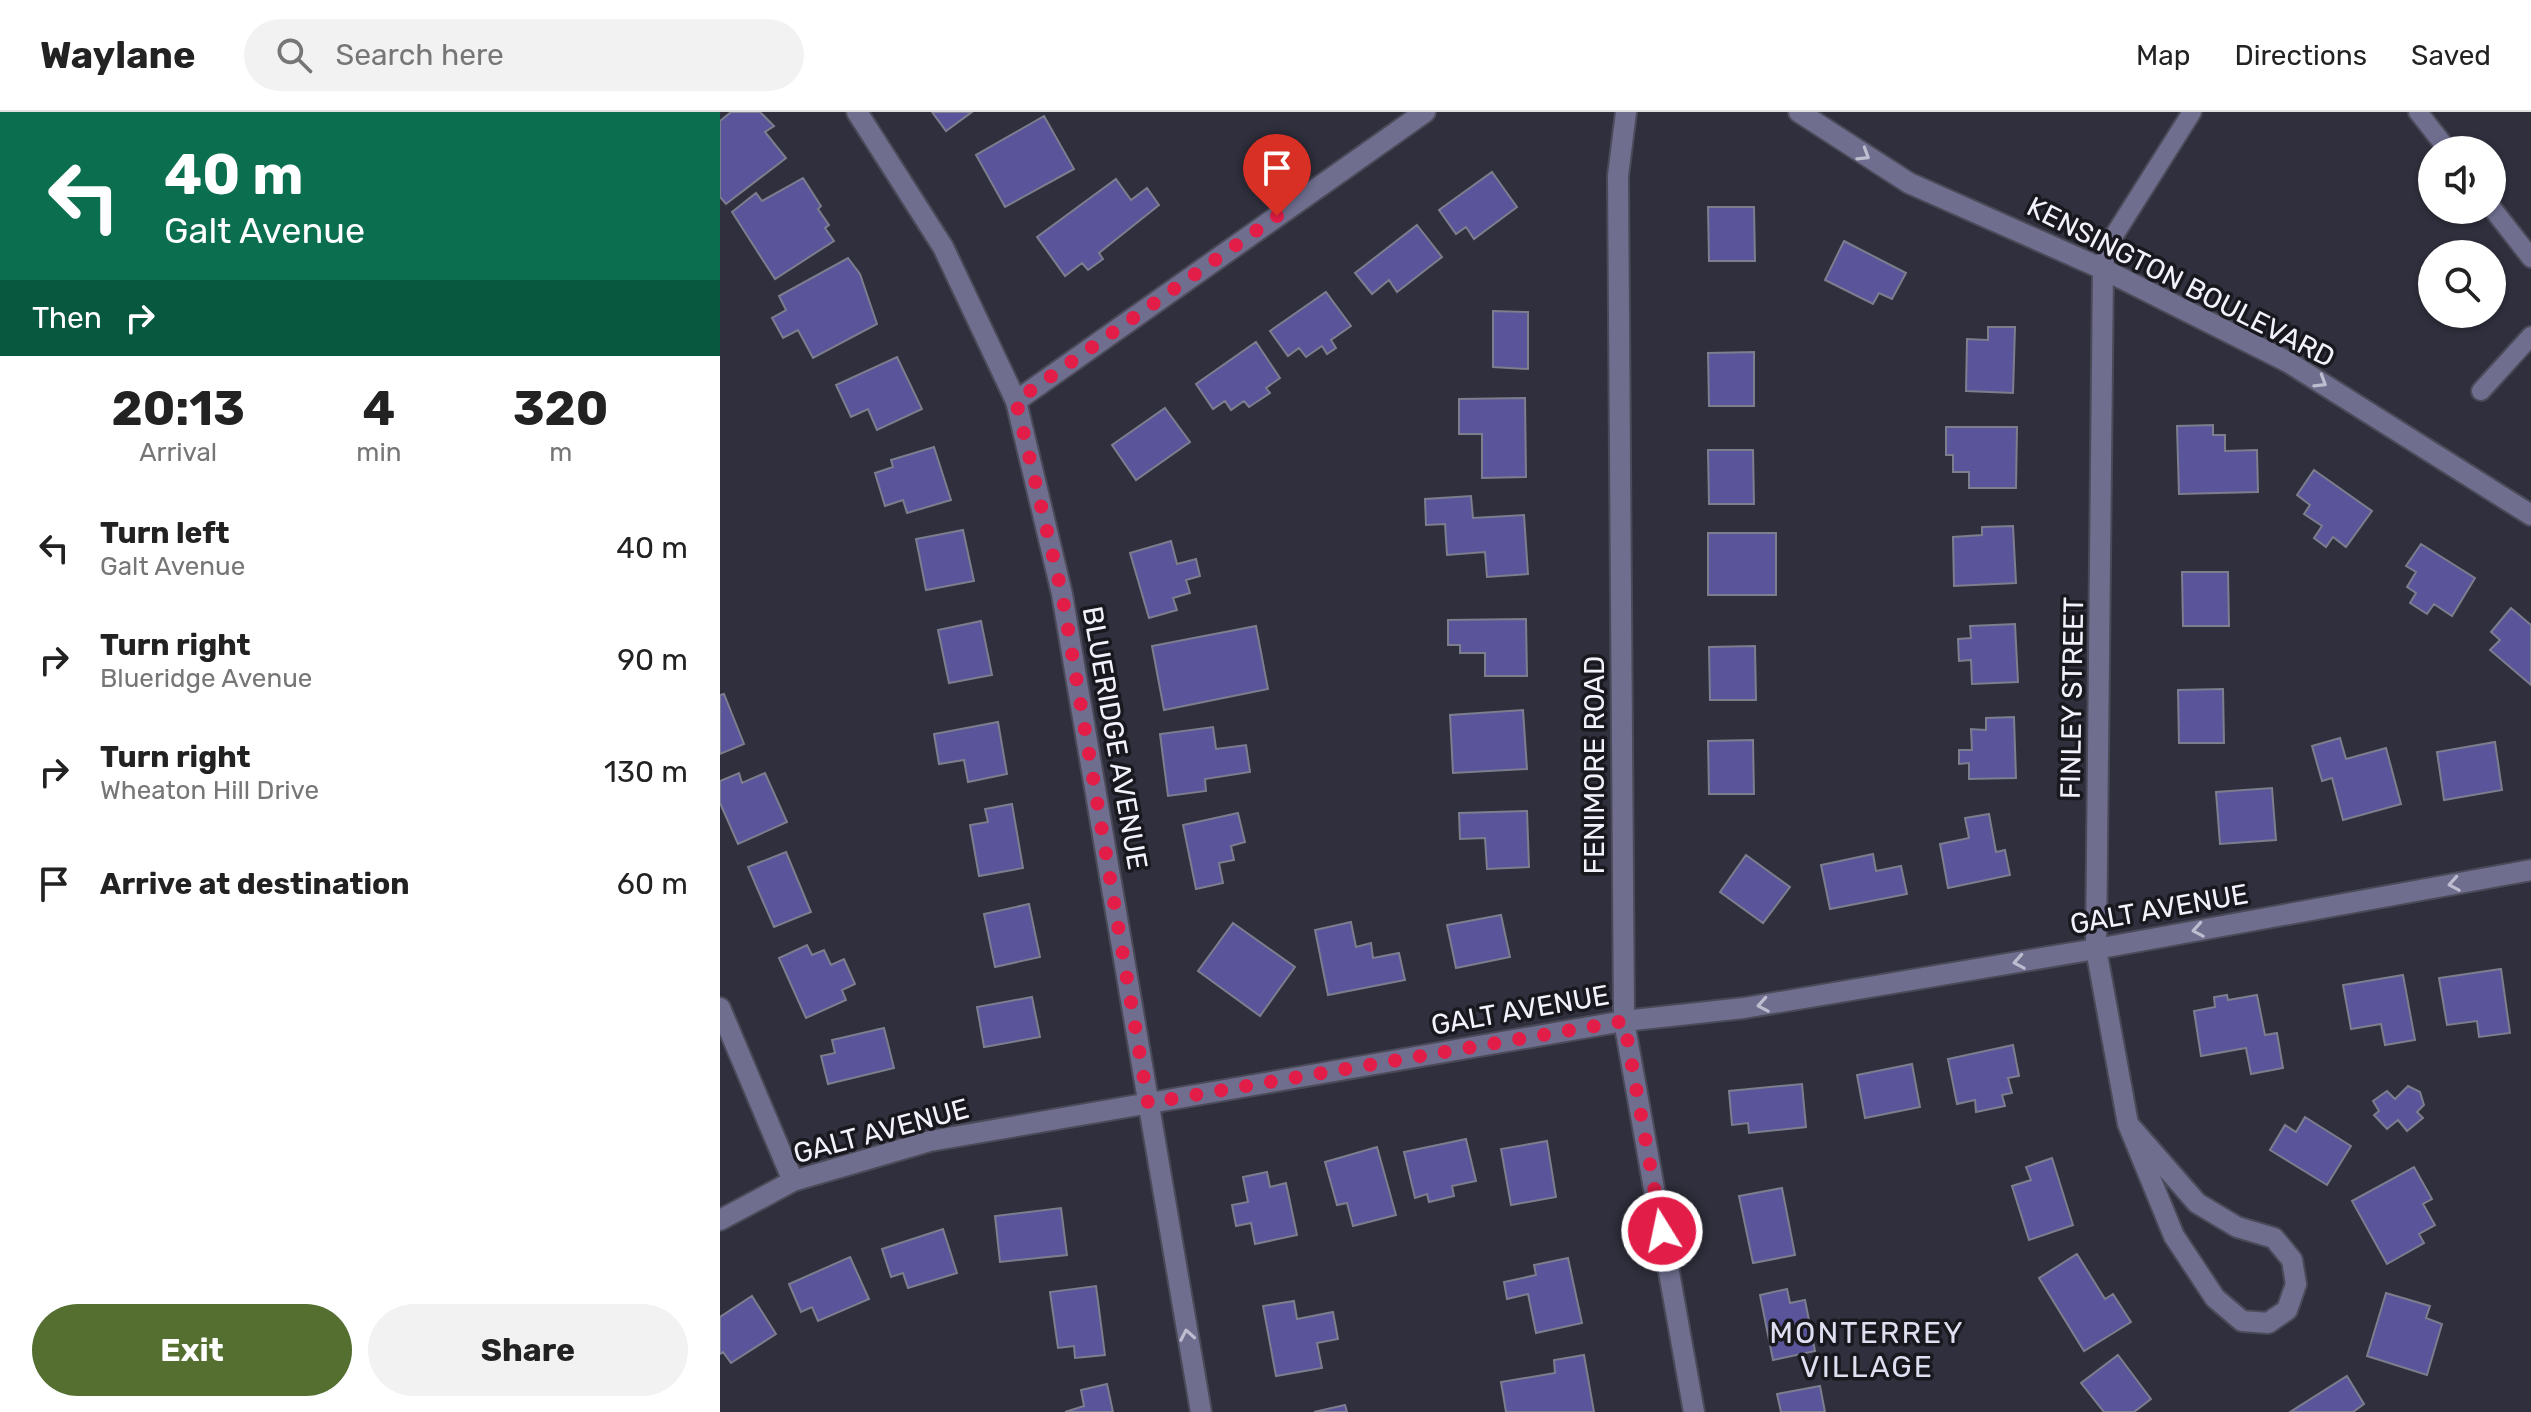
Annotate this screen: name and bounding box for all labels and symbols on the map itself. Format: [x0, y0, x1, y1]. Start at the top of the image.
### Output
pin [1243, 134, 1311, 216]
one-way arrow [1855, 145, 1870, 160]
street label: KENSINGTON BOULEVARD [2022, 190, 2340, 374]
one-way arrow [2312, 372, 2327, 388]
street label: FINLEY STREET [2054, 597, 2090, 799]
street label: BLUERIDGE AVENUE [1076, 604, 1154, 872]
street label: FENIMORE ROAD [1578, 656, 1611, 874]
one-way arrow [2447, 874, 2461, 891]
street label: GALT AVENUE [2067, 877, 2251, 941]
one-way arrow [2192, 921, 2205, 938]
one-way arrow [2012, 952, 2026, 969]
street label: GALT AVENUE [1428, 978, 1612, 1042]
one-way arrow [1756, 995, 1769, 1012]
street label: GALT AVENUE [790, 1092, 972, 1170]
position arrow [1620, 1189, 1704, 1273]
district label: MONTERREY VILLAGE [1769, 1315, 1965, 1385]
one-way arrow [1180, 1328, 1197, 1342]

